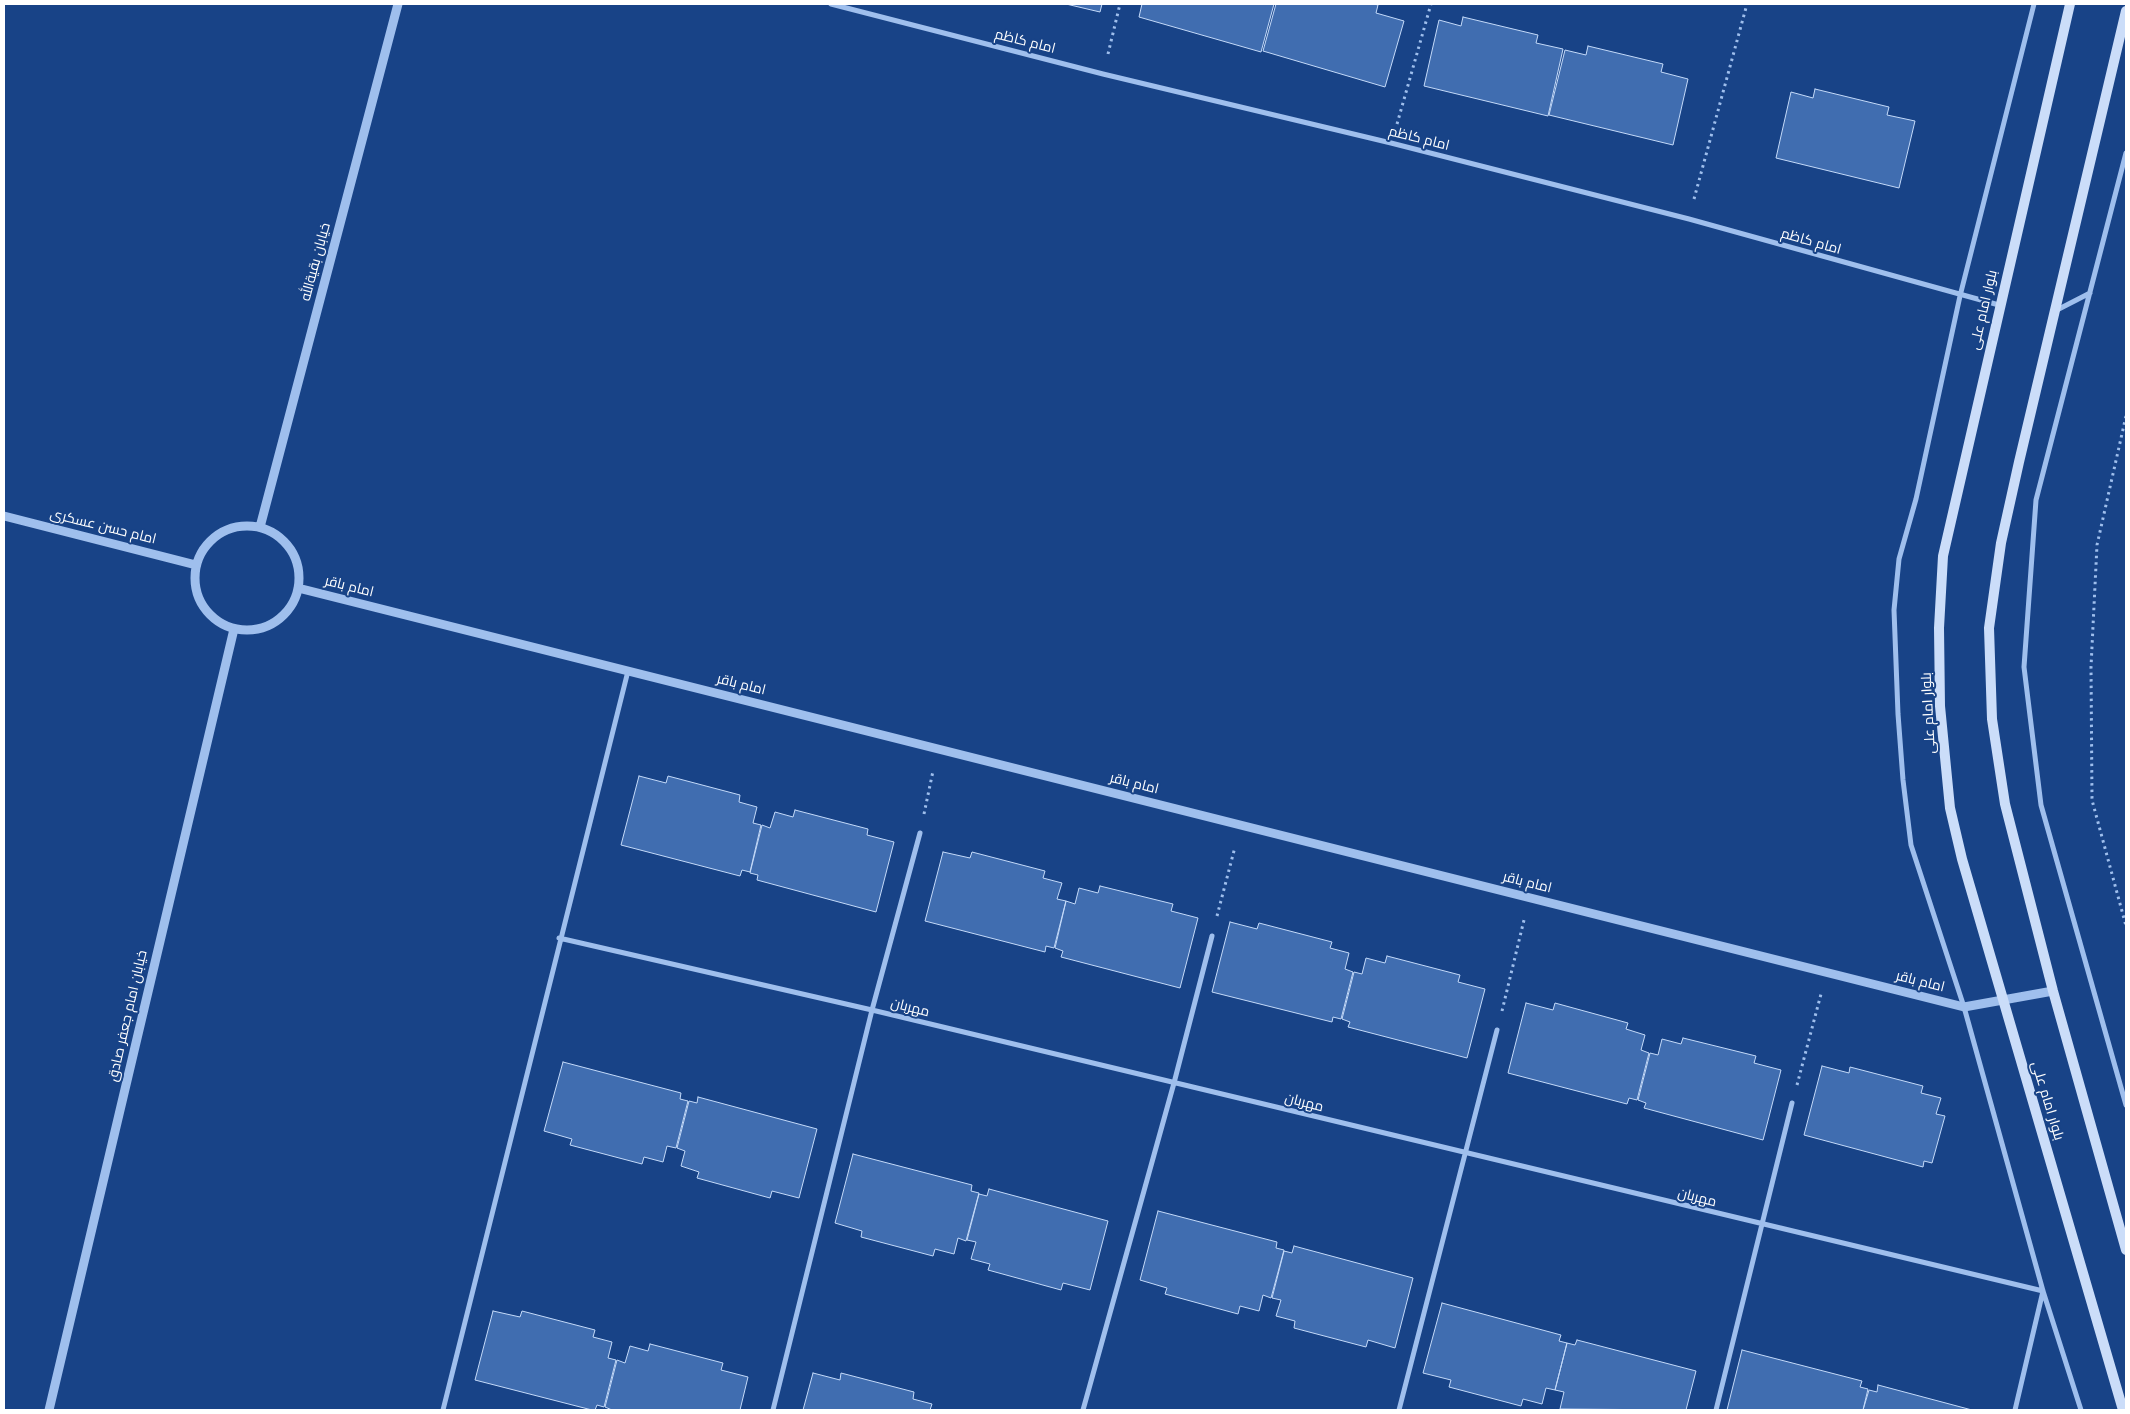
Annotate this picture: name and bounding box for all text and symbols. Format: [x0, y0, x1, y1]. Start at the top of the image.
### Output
street label: امام کاظم [993, 26, 1057, 58]
street label: امام کاظم [1387, 123, 1451, 155]
street label: خیابان بقیةالله [297, 221, 335, 303]
street label: امام کاظم [1779, 225, 1843, 259]
street label: بلوار امام علی [1967, 268, 2001, 352]
street label: امام حسن عسکری [48, 506, 158, 548]
street label: امام باقر [323, 573, 375, 601]
street label: امام باقر [715, 671, 767, 699]
street label: بلوار امام علی [1918, 672, 1940, 754]
street label: امام باقر [1108, 770, 1160, 798]
street label: امام باقر [1501, 869, 1553, 897]
street label: خیابان امام جعفر صادق [105, 949, 151, 1083]
street label: امام باقر [1894, 968, 1946, 996]
street label: مهربان [889, 995, 931, 1021]
street label: بلوار امام علی [2027, 1060, 2067, 1142]
street label: مهربان [1283, 1090, 1325, 1116]
street label: مهربان [1676, 1185, 1718, 1211]

